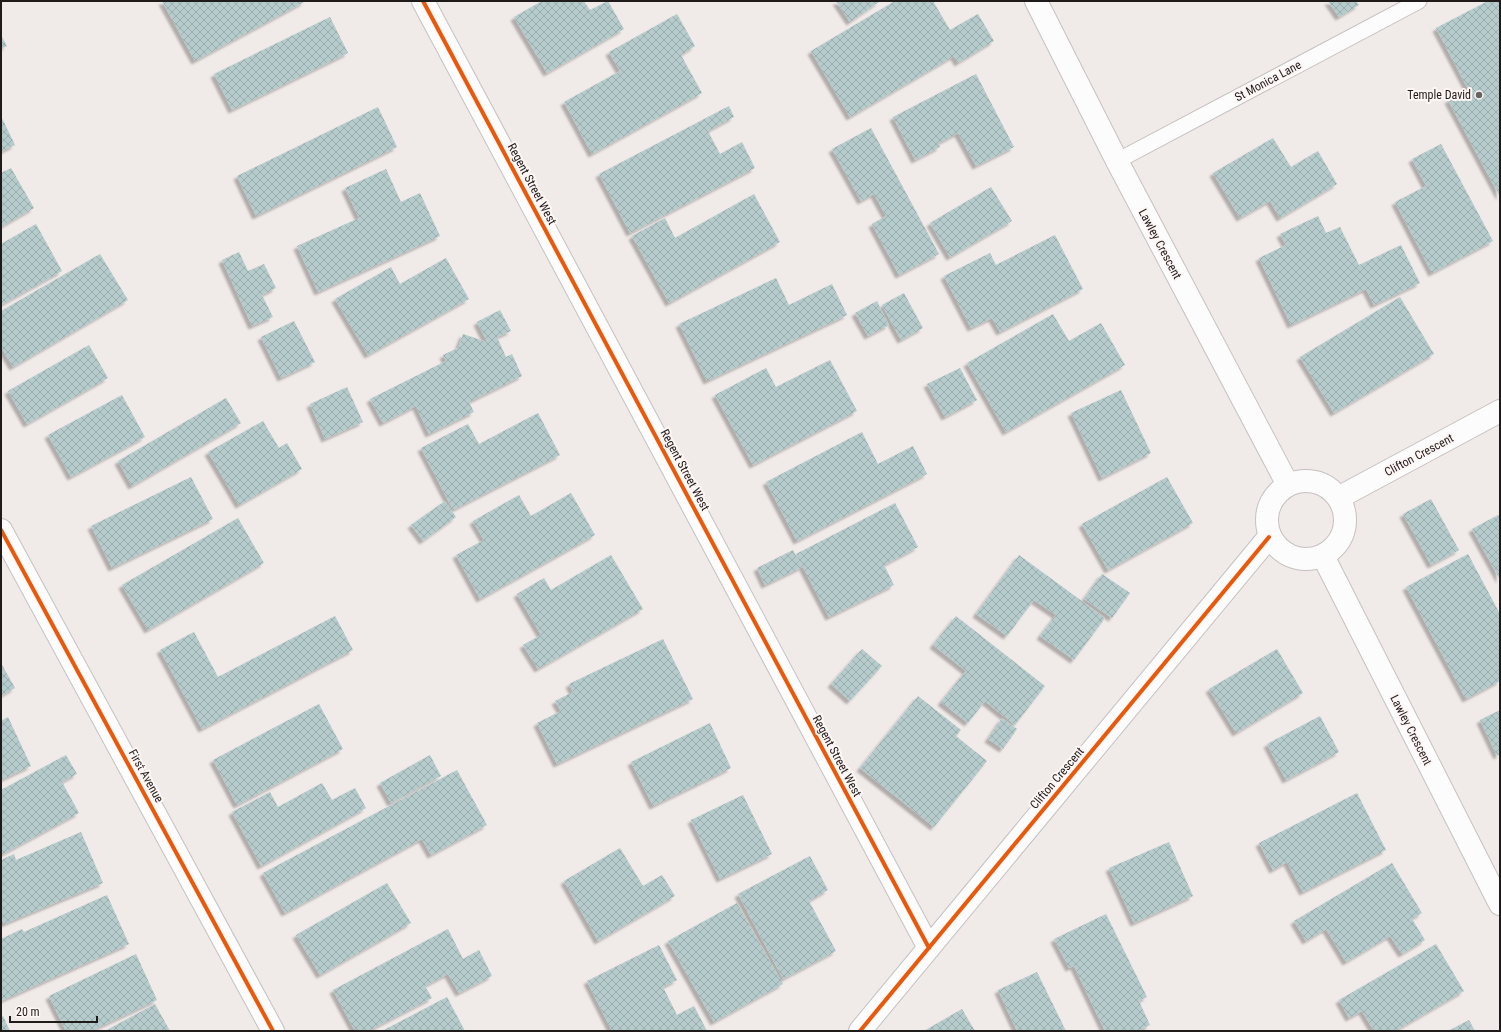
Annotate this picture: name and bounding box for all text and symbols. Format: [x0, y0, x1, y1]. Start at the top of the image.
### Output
street label: St Monica Lane [1232, 57, 1304, 104]
place label: Temple David [1407, 88, 1471, 102]
marker: Temple David [1474, 90, 1484, 100]
street label: Regent Street West [505, 141, 560, 227]
street label: Lawley Crescent [1136, 207, 1185, 282]
street label: Regent Street West [658, 427, 713, 513]
street label: Clifton Crescent [1382, 431, 1456, 479]
street label: Lawley Crescent [1387, 692, 1435, 768]
street label: Regent Street West [810, 713, 865, 799]
street label: Clifton Crescent [1027, 744, 1087, 812]
street label: First Avenue [126, 747, 166, 805]
scale bar [10, 998, 97, 1024]
text: 20 m [16, 1005, 40, 1019]

